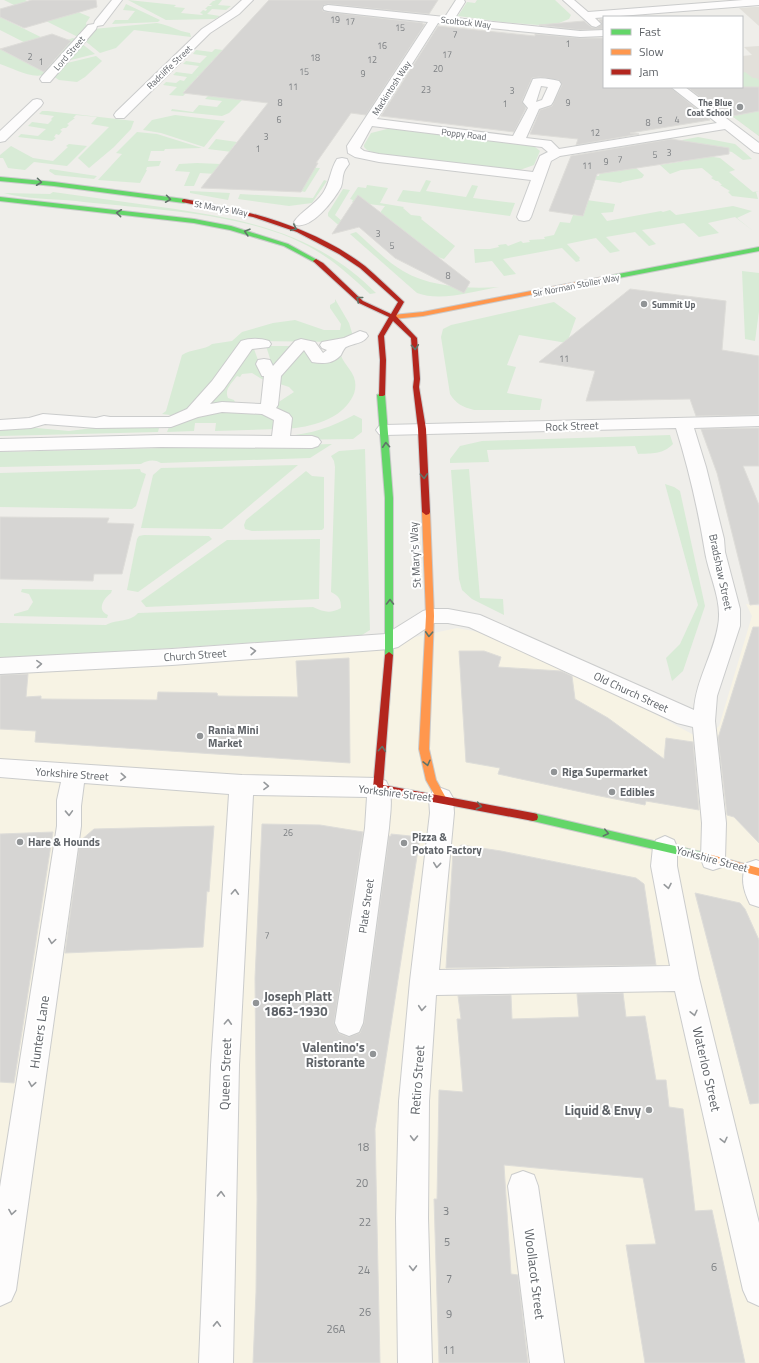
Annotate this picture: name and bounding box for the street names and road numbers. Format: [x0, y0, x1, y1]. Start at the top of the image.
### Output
street label: Scoltock Way [440, 13, 492, 31]
street label: Lord Street [50, 32, 88, 73]
street label: Radcliffe Street [143, 41, 195, 92]
street label: Mackintosh Way [368, 58, 414, 118]
street label: Poppy Road [441, 125, 487, 143]
street label: St Mary's Way [193, 197, 249, 219]
street label: Sir Norman Stoller Way [532, 270, 621, 300]
street label: Rock Street [545, 417, 599, 435]
street label: St Mary's Way [405, 521, 425, 588]
street label: Bradshaw Street [705, 532, 737, 612]
street label: Church Street [163, 645, 227, 665]
street label: Old Church Street [591, 668, 671, 716]
street label: Yorkshire Street [35, 763, 109, 785]
street label: Yorkshire Street [358, 781, 433, 805]
street label: Yorkshire Street [674, 842, 750, 876]
street label: Plate Street [354, 878, 378, 934]
street label: Hunters Lane [24, 994, 54, 1070]
street label: Waterloo Street [688, 1025, 727, 1114]
street label: Queen Street [214, 1037, 236, 1110]
street label: Retiro Street [405, 1044, 429, 1115]
street label: Woollacot Street [520, 1228, 551, 1321]

